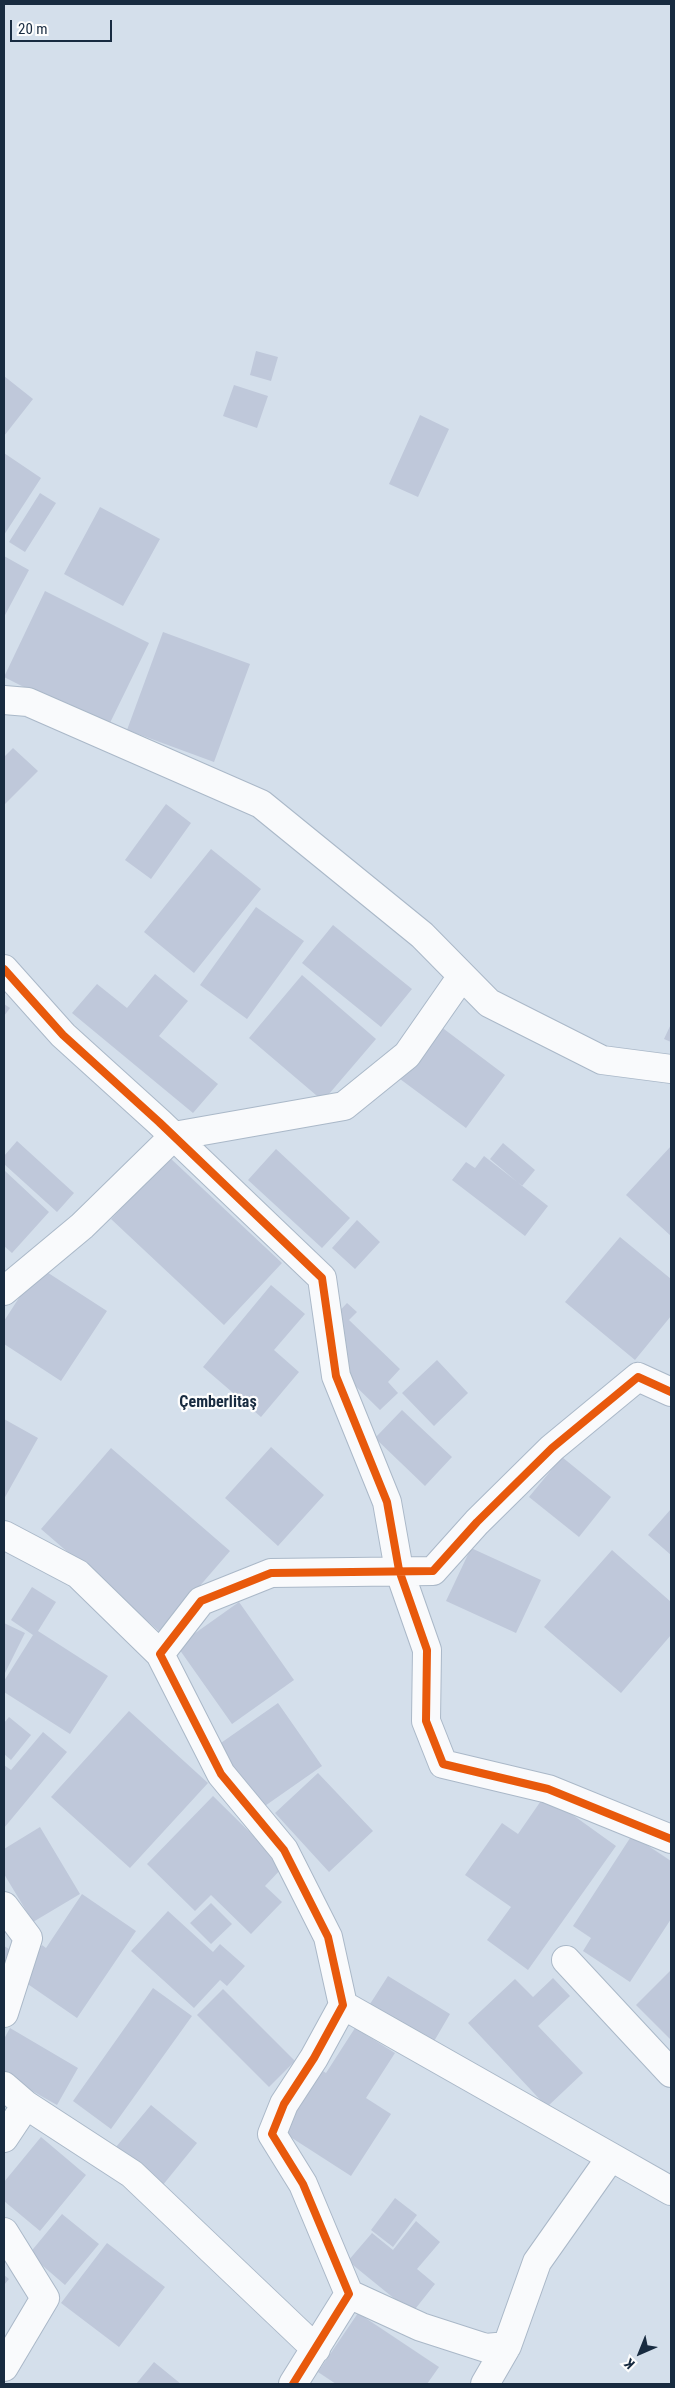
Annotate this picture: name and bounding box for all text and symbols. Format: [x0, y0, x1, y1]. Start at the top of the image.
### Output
scale bar [12, 10, 115, 42]
text: 20 m [18, 20, 48, 38]
district label: Çemberlitaş [179, 1393, 257, 1413]
north arrow [615, 2328, 665, 2378]
text: K [621, 2355, 638, 2372]

